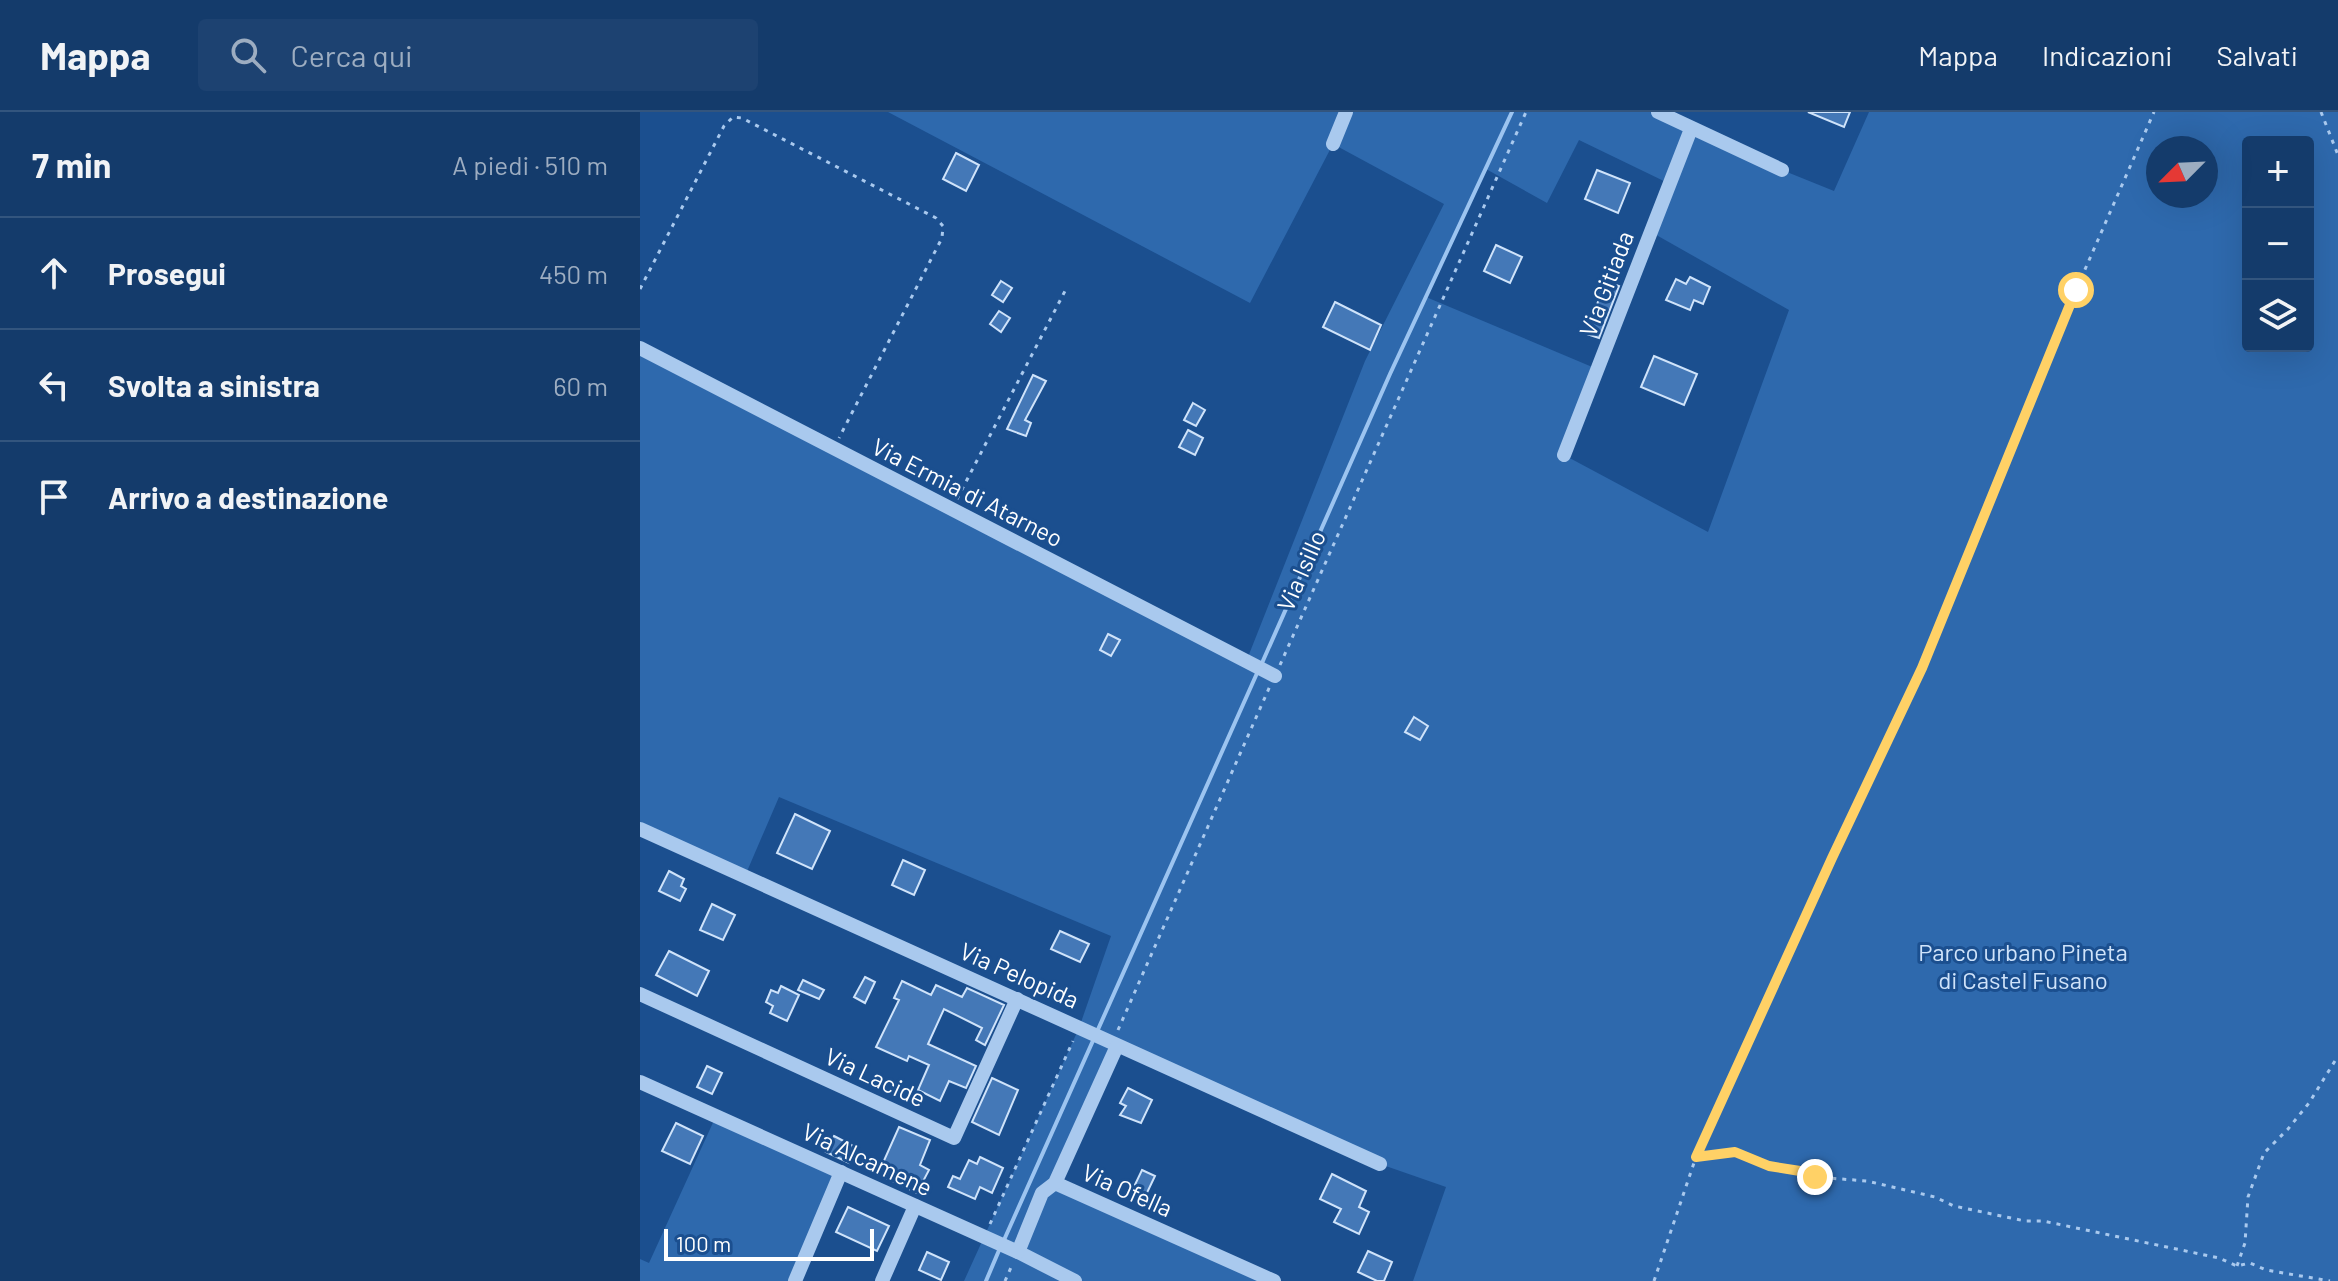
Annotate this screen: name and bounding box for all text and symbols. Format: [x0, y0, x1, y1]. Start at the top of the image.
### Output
search box [198, 19, 758, 91]
text: Mappa [40, 32, 150, 78]
icon: search [226, 33, 270, 77]
text: Cerca qui [290, 37, 413, 73]
text: Mappa [1918, 38, 1998, 72]
text: Indicazioni [2042, 38, 2172, 72]
text: Salvati [2216, 38, 2298, 72]
north arrow [2146, 136, 2218, 208]
map controls [2242, 136, 2314, 352]
button: + [2242, 136, 2314, 208]
text: 7 min [32, 144, 111, 185]
text: A piedi · 510 m [452, 149, 608, 180]
button: − [2242, 208, 2314, 280]
street label: Via Gitiada [1572, 227, 1639, 340]
icon: ahead [32, 251, 76, 295]
text: Prosegui [108, 255, 226, 291]
text: 450 m [539, 258, 608, 289]
route start [2058, 272, 2094, 308]
button: layers [2242, 280, 2314, 352]
icon: left [32, 363, 76, 407]
text: Svolta a sinistra [108, 367, 320, 403]
text: 60 m [553, 370, 608, 401]
street label: Via Ermia di Atarneo [867, 431, 1068, 552]
icon: arrive [32, 475, 76, 519]
text: Arrivo a destinazione [108, 479, 388, 515]
street label: Via Isillo [1270, 526, 1331, 615]
street label: Via Pelopida [956, 936, 1084, 1014]
park label: Parco urbano Pineta di Castel Fusano [1918, 937, 2128, 994]
street label: Via Lacide [821, 1041, 931, 1113]
street label: Via Alcamene [798, 1116, 937, 1201]
street label: Via Ofella [1078, 1157, 1177, 1222]
route end [1797, 1159, 1833, 1195]
scale bar [664, 1225, 874, 1261]
text: 100 m [676, 1230, 731, 1256]

